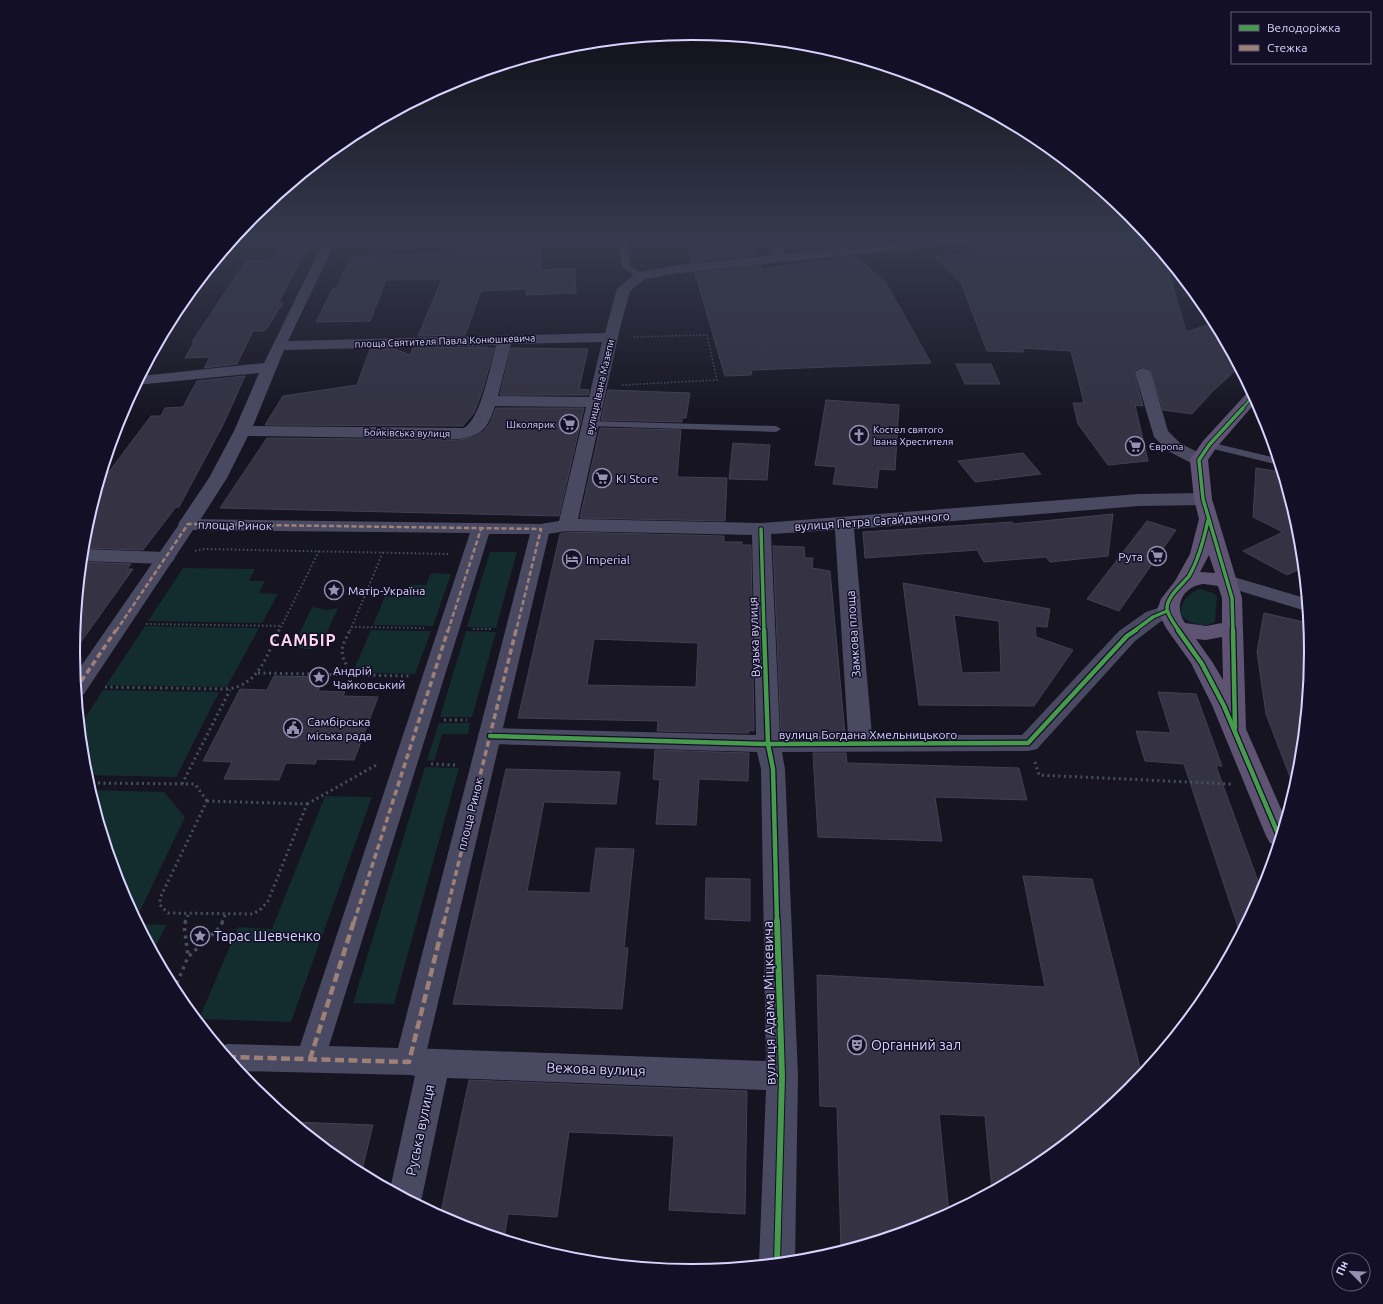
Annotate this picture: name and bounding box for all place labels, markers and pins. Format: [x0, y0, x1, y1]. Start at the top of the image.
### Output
supermarket icon: Школярик [558, 413, 580, 435]
place label: Школярик [506, 419, 555, 430]
church icon: Костел святого Івана Хрестителя [848, 424, 870, 446]
place label: Костел святого Івана Хрестителя [873, 424, 953, 447]
supermarket icon: Європа [1124, 435, 1146, 457]
place label: Європа [1149, 441, 1183, 452]
supermarket icon: KI Store [591, 467, 613, 489]
place label: KI Store [616, 472, 658, 485]
supermarket icon: Рута [1146, 545, 1168, 567]
hotel icon: Imperial [561, 548, 583, 570]
place label: Рута [1118, 550, 1143, 563]
place label: Imperial [586, 553, 630, 566]
place icon: Матір-Україна [323, 579, 345, 601]
place label: Матір-Україна [348, 584, 425, 597]
place label: Андрій Чайковський [333, 664, 405, 691]
place icon: Андрій Чайковський [308, 666, 330, 688]
place label: Самбірська міська рада [307, 715, 372, 742]
public building icon: Самбірська міська рада [282, 717, 304, 739]
place icon: Тарас Шевченко [189, 925, 211, 947]
place label: Тарас Шевченко [214, 928, 321, 944]
theatre icon: Органний зал [846, 1034, 868, 1056]
place label: Органний зал [871, 1037, 961, 1053]

